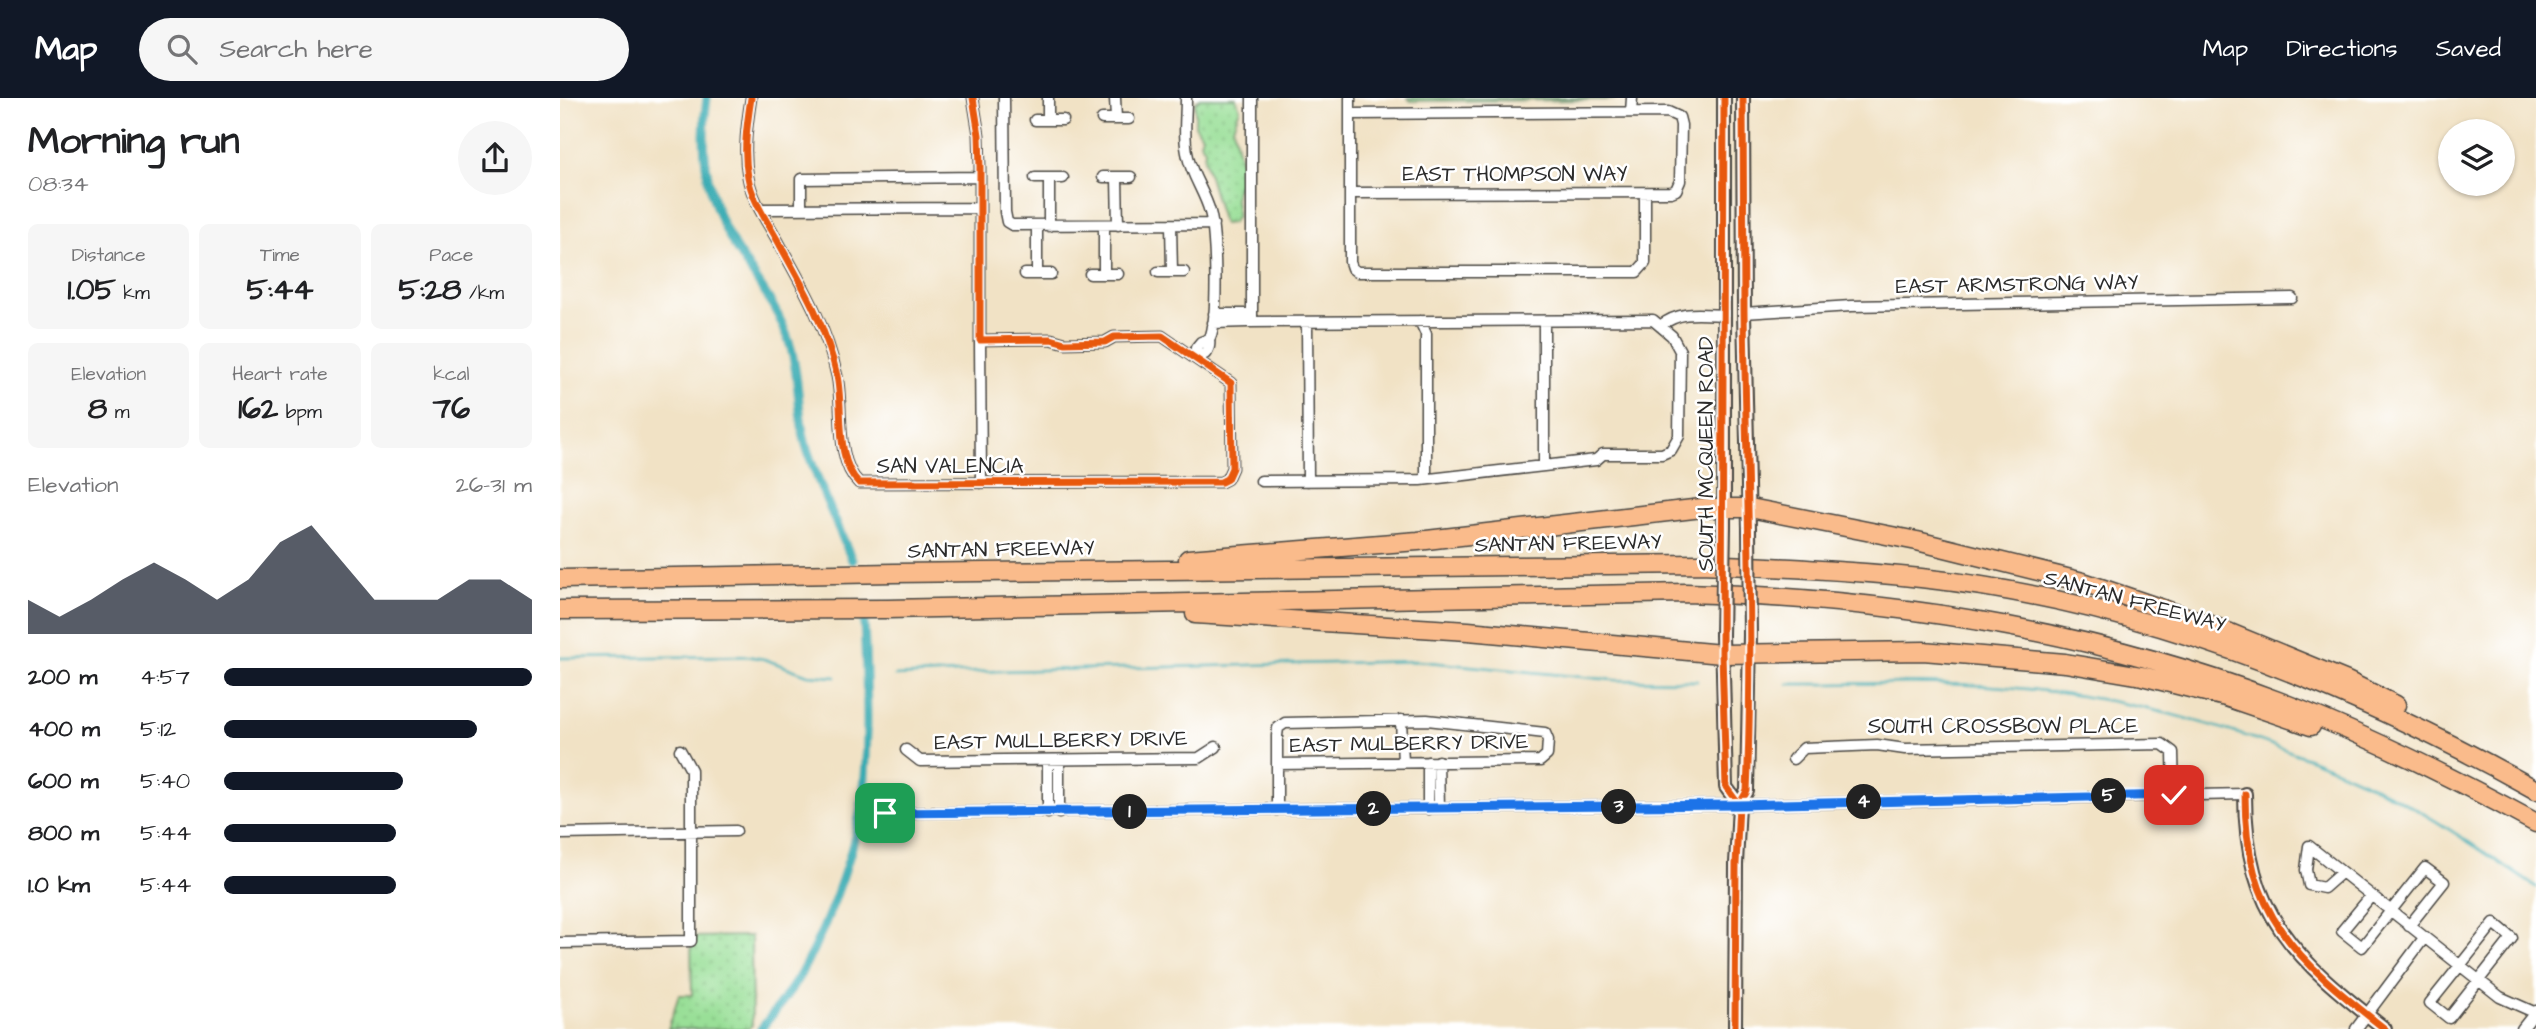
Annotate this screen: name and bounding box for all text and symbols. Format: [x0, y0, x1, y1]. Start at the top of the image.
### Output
search box [139, 18, 629, 81]
text: Map [35, 26, 97, 72]
icon: search [163, 30, 201, 68]
text: Search here [219, 31, 373, 67]
text: Map [2203, 32, 2248, 66]
text: Directions [2286, 32, 2398, 66]
text: Saved [2436, 32, 2501, 66]
text: Morning run [28, 116, 240, 168]
map controls [2438, 119, 2515, 196]
button: layers [2438, 119, 2515, 196]
button: share [458, 121, 532, 195]
street label: EAST THOMPSON WAY [1402, 160, 1628, 189]
text: 08:34 [28, 168, 89, 200]
text: Distance [72, 242, 146, 269]
text: Time [260, 242, 300, 269]
text: Pace [429, 242, 473, 269]
street label: EAST ARMSTRONG WAY [1895, 268, 2139, 301]
text: 1.05 [68, 269, 116, 311]
text: 5:44 [246, 269, 314, 311]
text: 5:28 [399, 269, 461, 311]
text: km [116, 280, 150, 307]
text: /km [461, 280, 504, 307]
street label: SOUTH MCQUEEN ROAD [1692, 336, 1721, 572]
text: Elevation [71, 361, 146, 388]
text: Heart rate [232, 361, 328, 388]
text: kcal [433, 361, 470, 388]
text: 8 [88, 388, 107, 430]
text: 162 [238, 388, 278, 430]
text: 76 [433, 388, 470, 430]
text: m [107, 399, 130, 426]
text: bpm [278, 399, 322, 426]
street label: SAN VALENCIA [877, 452, 1024, 481]
text: Elevation [28, 469, 119, 501]
text: 26–31 m [456, 469, 532, 501]
street label: SANTAN FREEWAY [1474, 527, 1662, 560]
street label: SANTAN FREEWAY [907, 533, 1095, 566]
street label: SANTAN FREEWAY [2041, 563, 2229, 640]
text: 200 m [28, 661, 97, 693]
text: 4:57 [140, 661, 190, 693]
street label: SOUTH CROSSBOW PLACE [1868, 712, 2139, 741]
text: 400 m [28, 713, 100, 745]
text: 5:12 [140, 713, 176, 745]
street label: EAST MULLBERRY DRIVE [934, 724, 1189, 757]
street label: EAST MULBERRY DRIVE [1289, 727, 1529, 760]
text: 600 m [28, 765, 99, 797]
text: 5:40 [140, 765, 190, 797]
pin [2144, 765, 2204, 825]
icon: check [2155, 776, 2193, 814]
pin: 5 [2092, 778, 2126, 814]
text: 5 [2102, 782, 2115, 809]
pin [855, 783, 915, 843]
pin: 4 [1846, 784, 1882, 820]
text: 4 [1857, 788, 1870, 815]
pin: 3 [1602, 790, 1636, 824]
pin: 2 [1356, 792, 1392, 826]
text: 3 [1614, 793, 1623, 820]
icon: arrive [866, 794, 904, 832]
pin: 1 [1112, 794, 1148, 830]
text: 2 [1368, 795, 1379, 822]
text: 1 [1128, 798, 1131, 825]
text: 800 m [28, 817, 99, 849]
text: 5:44 [140, 817, 191, 849]
text: 1.0 km [28, 869, 90, 901]
text: 5:44 [140, 869, 191, 901]

